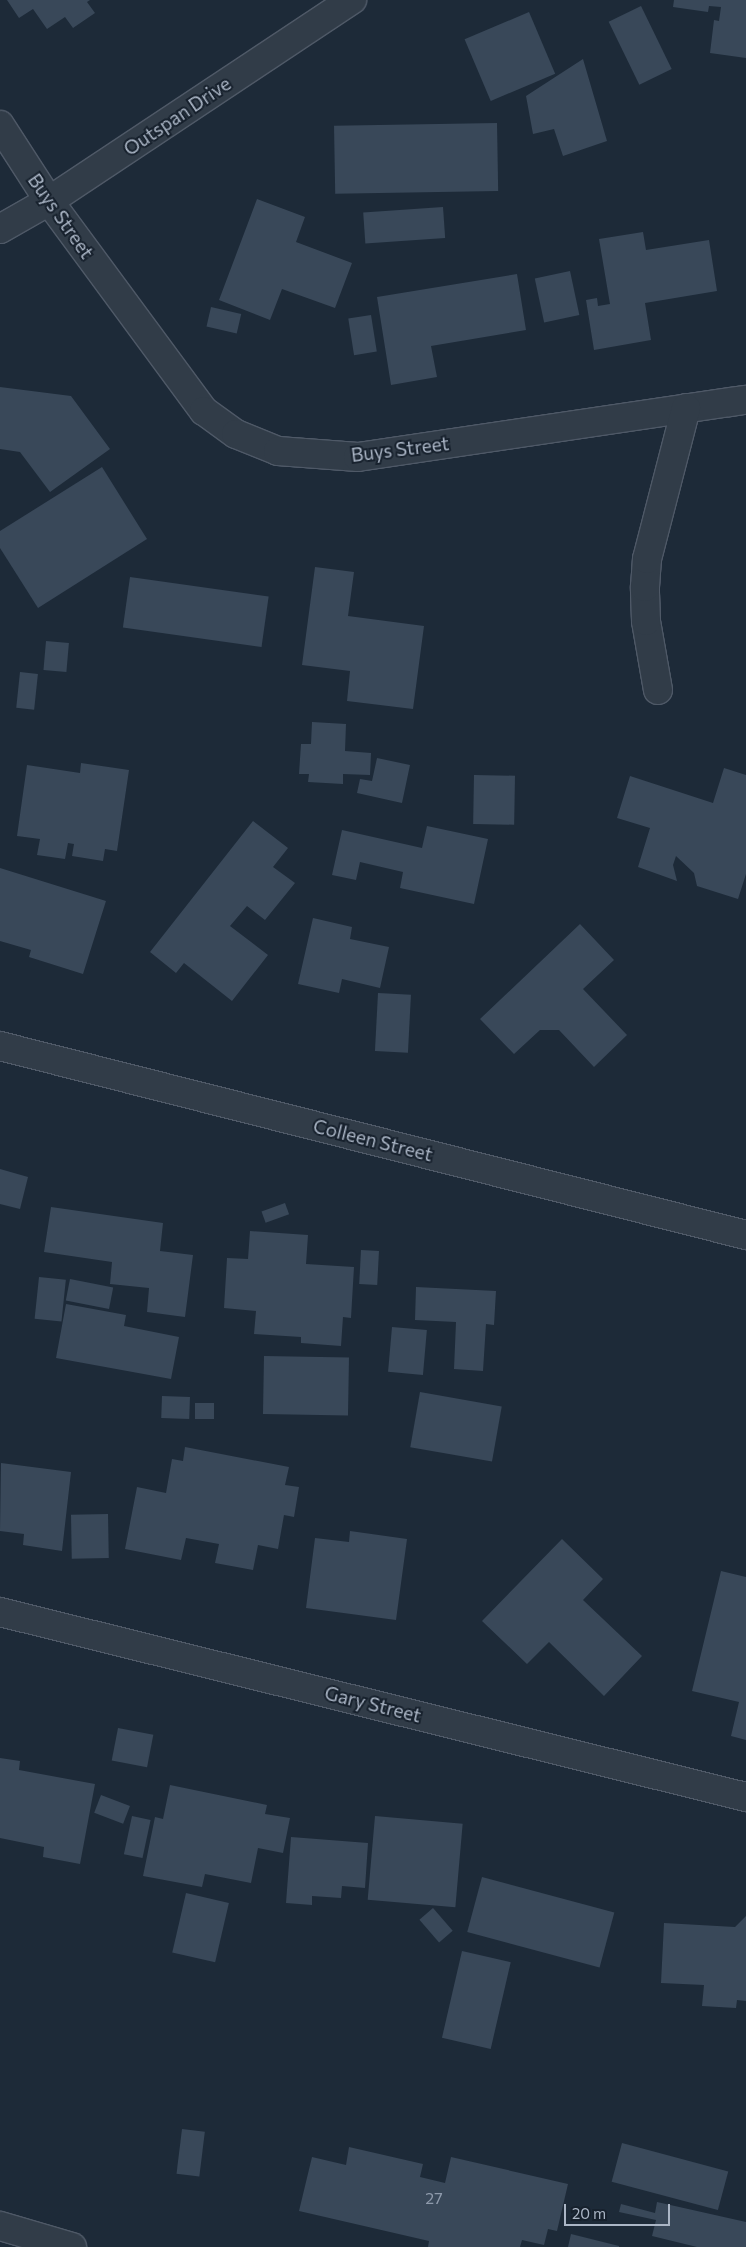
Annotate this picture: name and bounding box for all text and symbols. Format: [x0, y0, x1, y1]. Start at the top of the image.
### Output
street label: Outspan Drive [119, 72, 235, 160]
street label: Buys Street [23, 169, 99, 263]
street label: Buys Street [350, 432, 450, 466]
street label: Colleen Street [311, 1114, 435, 1166]
street label: Gary Street [322, 1681, 424, 1727]
house number: 27 [425, 2188, 443, 2208]
scale bar [566, 2194, 672, 2226]
text: 20 m [572, 2204, 606, 2222]

